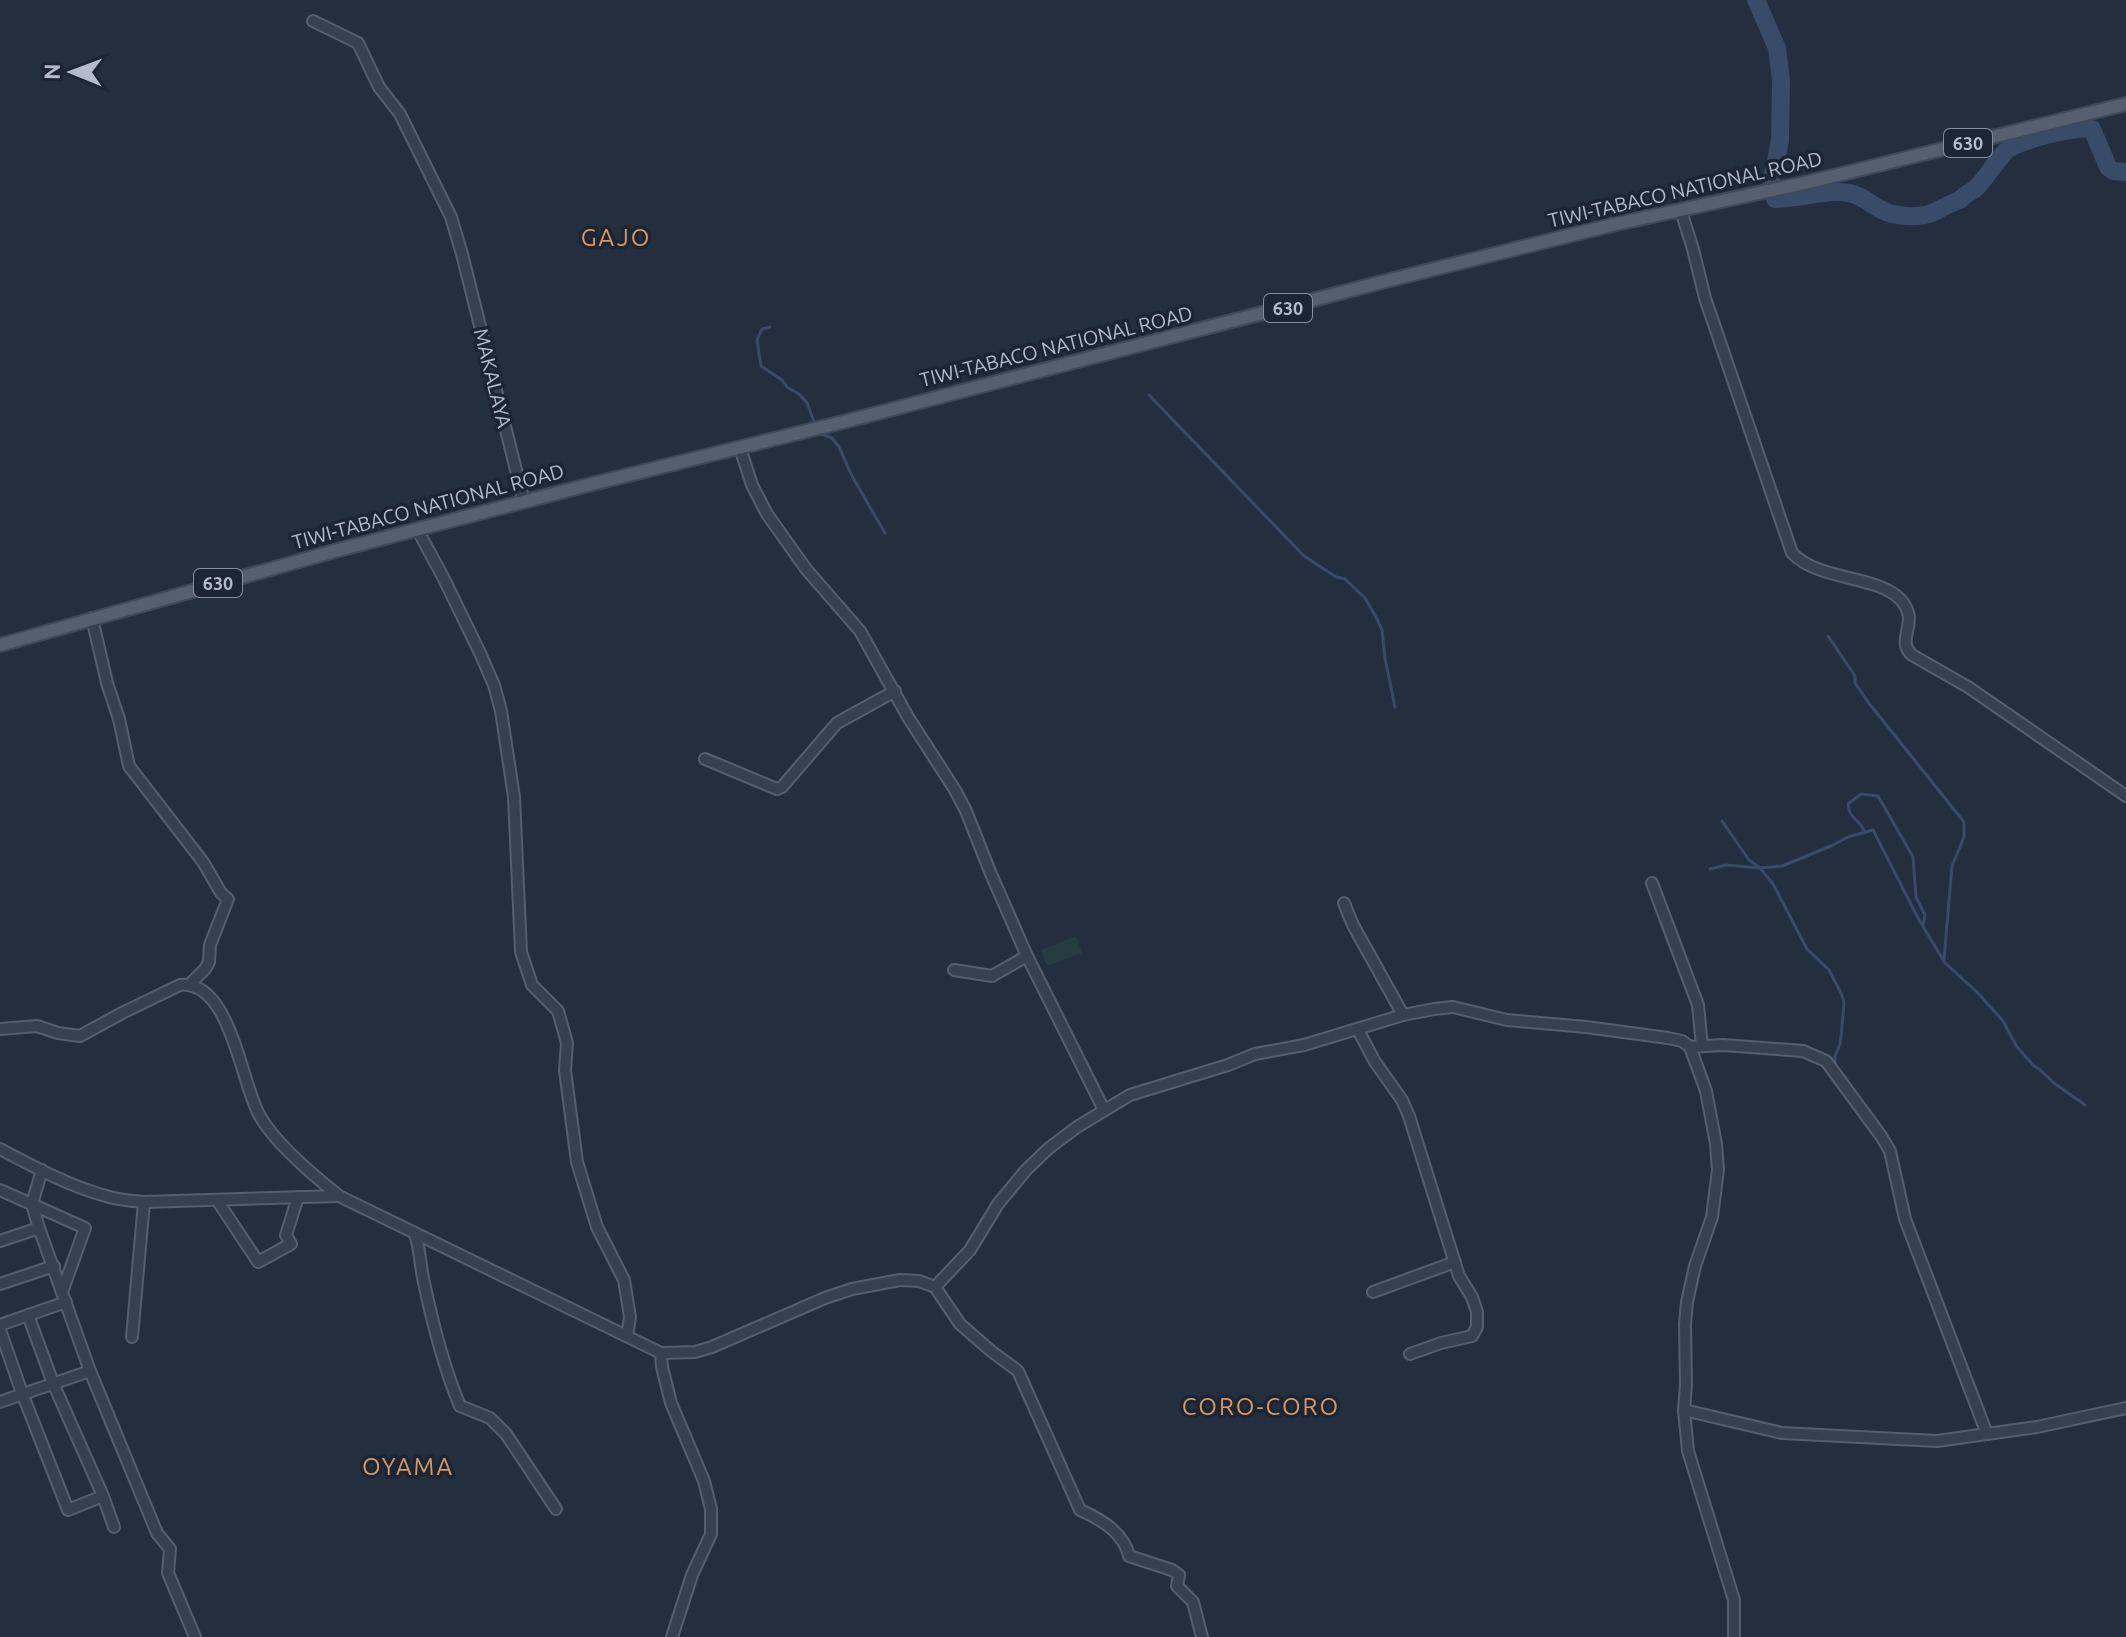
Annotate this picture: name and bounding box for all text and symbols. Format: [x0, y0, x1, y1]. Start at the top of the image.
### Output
north arrow [32, 32, 112, 112]
text: N [39, 63, 64, 80]
road number: 630 [1944, 129, 1992, 157]
street label: TIWI-TABACO NATIONAL ROAD [1546, 146, 1824, 232]
district label: GAJO [581, 224, 651, 251]
road number: 630 [1264, 294, 1312, 322]
street label: TIWI-TABACO NATIONAL ROAD [917, 301, 1195, 391]
street label: MAKALAYA [470, 326, 516, 430]
street label: TIWI-TABACO NATIONAL ROAD [290, 459, 566, 553]
road number: 630 [194, 569, 242, 597]
district label: CORO-CORO [1182, 1393, 1340, 1420]
district label: OYAMA [362, 1453, 454, 1480]

